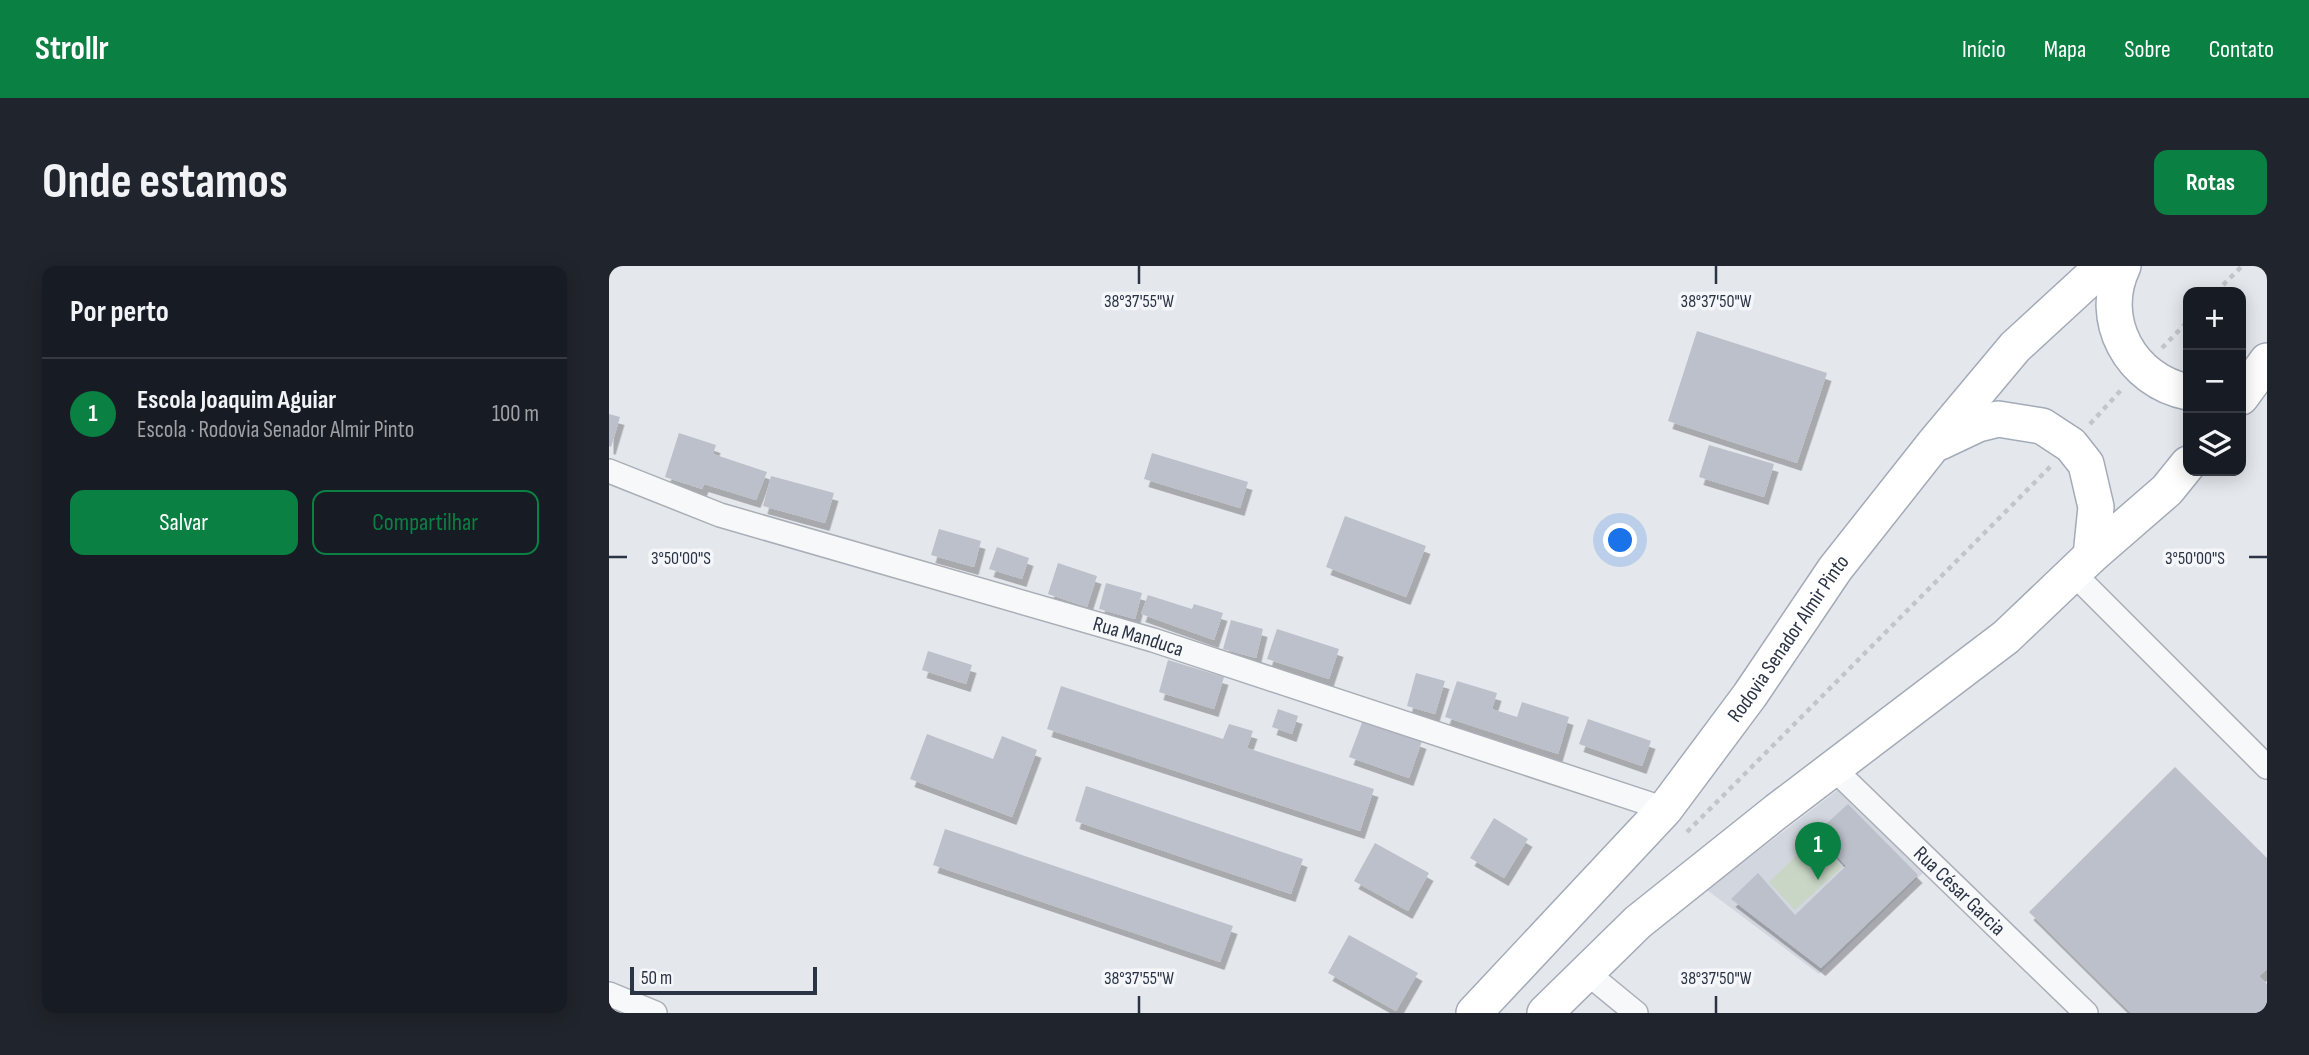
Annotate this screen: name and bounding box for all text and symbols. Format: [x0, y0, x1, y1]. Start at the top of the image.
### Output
text: Strollr [35, 29, 109, 69]
text: Início [1962, 35, 2006, 64]
text: Mapa [2044, 35, 2086, 64]
text: Sobre [2124, 35, 2171, 64]
text: Contato [2209, 35, 2274, 64]
button: Rotas [2154, 150, 2267, 215]
text: Onde estamos [42, 153, 288, 212]
map controls [2183, 287, 2246, 476]
button: + [2183, 287, 2246, 350]
text: 38°37'55"W [1104, 291, 1174, 312]
text: 38°37'50"W [1681, 291, 1752, 312]
text: Por perto [70, 294, 169, 330]
button: − [2183, 350, 2246, 413]
text: Escola Joaquim Aguiar [137, 385, 336, 416]
text: 1 [88, 400, 98, 428]
text: 100 m [492, 400, 539, 428]
button: layers [2183, 413, 2246, 476]
text: Escola · Rodovia Senador Almir Pinto [137, 416, 414, 444]
button: Salvar [70, 490, 298, 555]
button: Compartilhar [312, 490, 539, 555]
your location [1603, 523, 1637, 557]
text: 3°50'00"S [651, 548, 711, 569]
text: 3°50'00"S [2165, 548, 2225, 569]
street label: Rodovia Senador Almir Pinto [1722, 550, 1854, 727]
street label: Rua Manduca [1090, 611, 1187, 662]
pin: 1 [1795, 822, 1841, 880]
street label: Rua César Garcia [1908, 841, 2010, 941]
scale bar [630, 964, 817, 996]
text: 50 m [641, 967, 672, 990]
text: 38°37'55"W [1104, 968, 1174, 989]
text: 38°37'50"W [1681, 968, 1752, 989]

